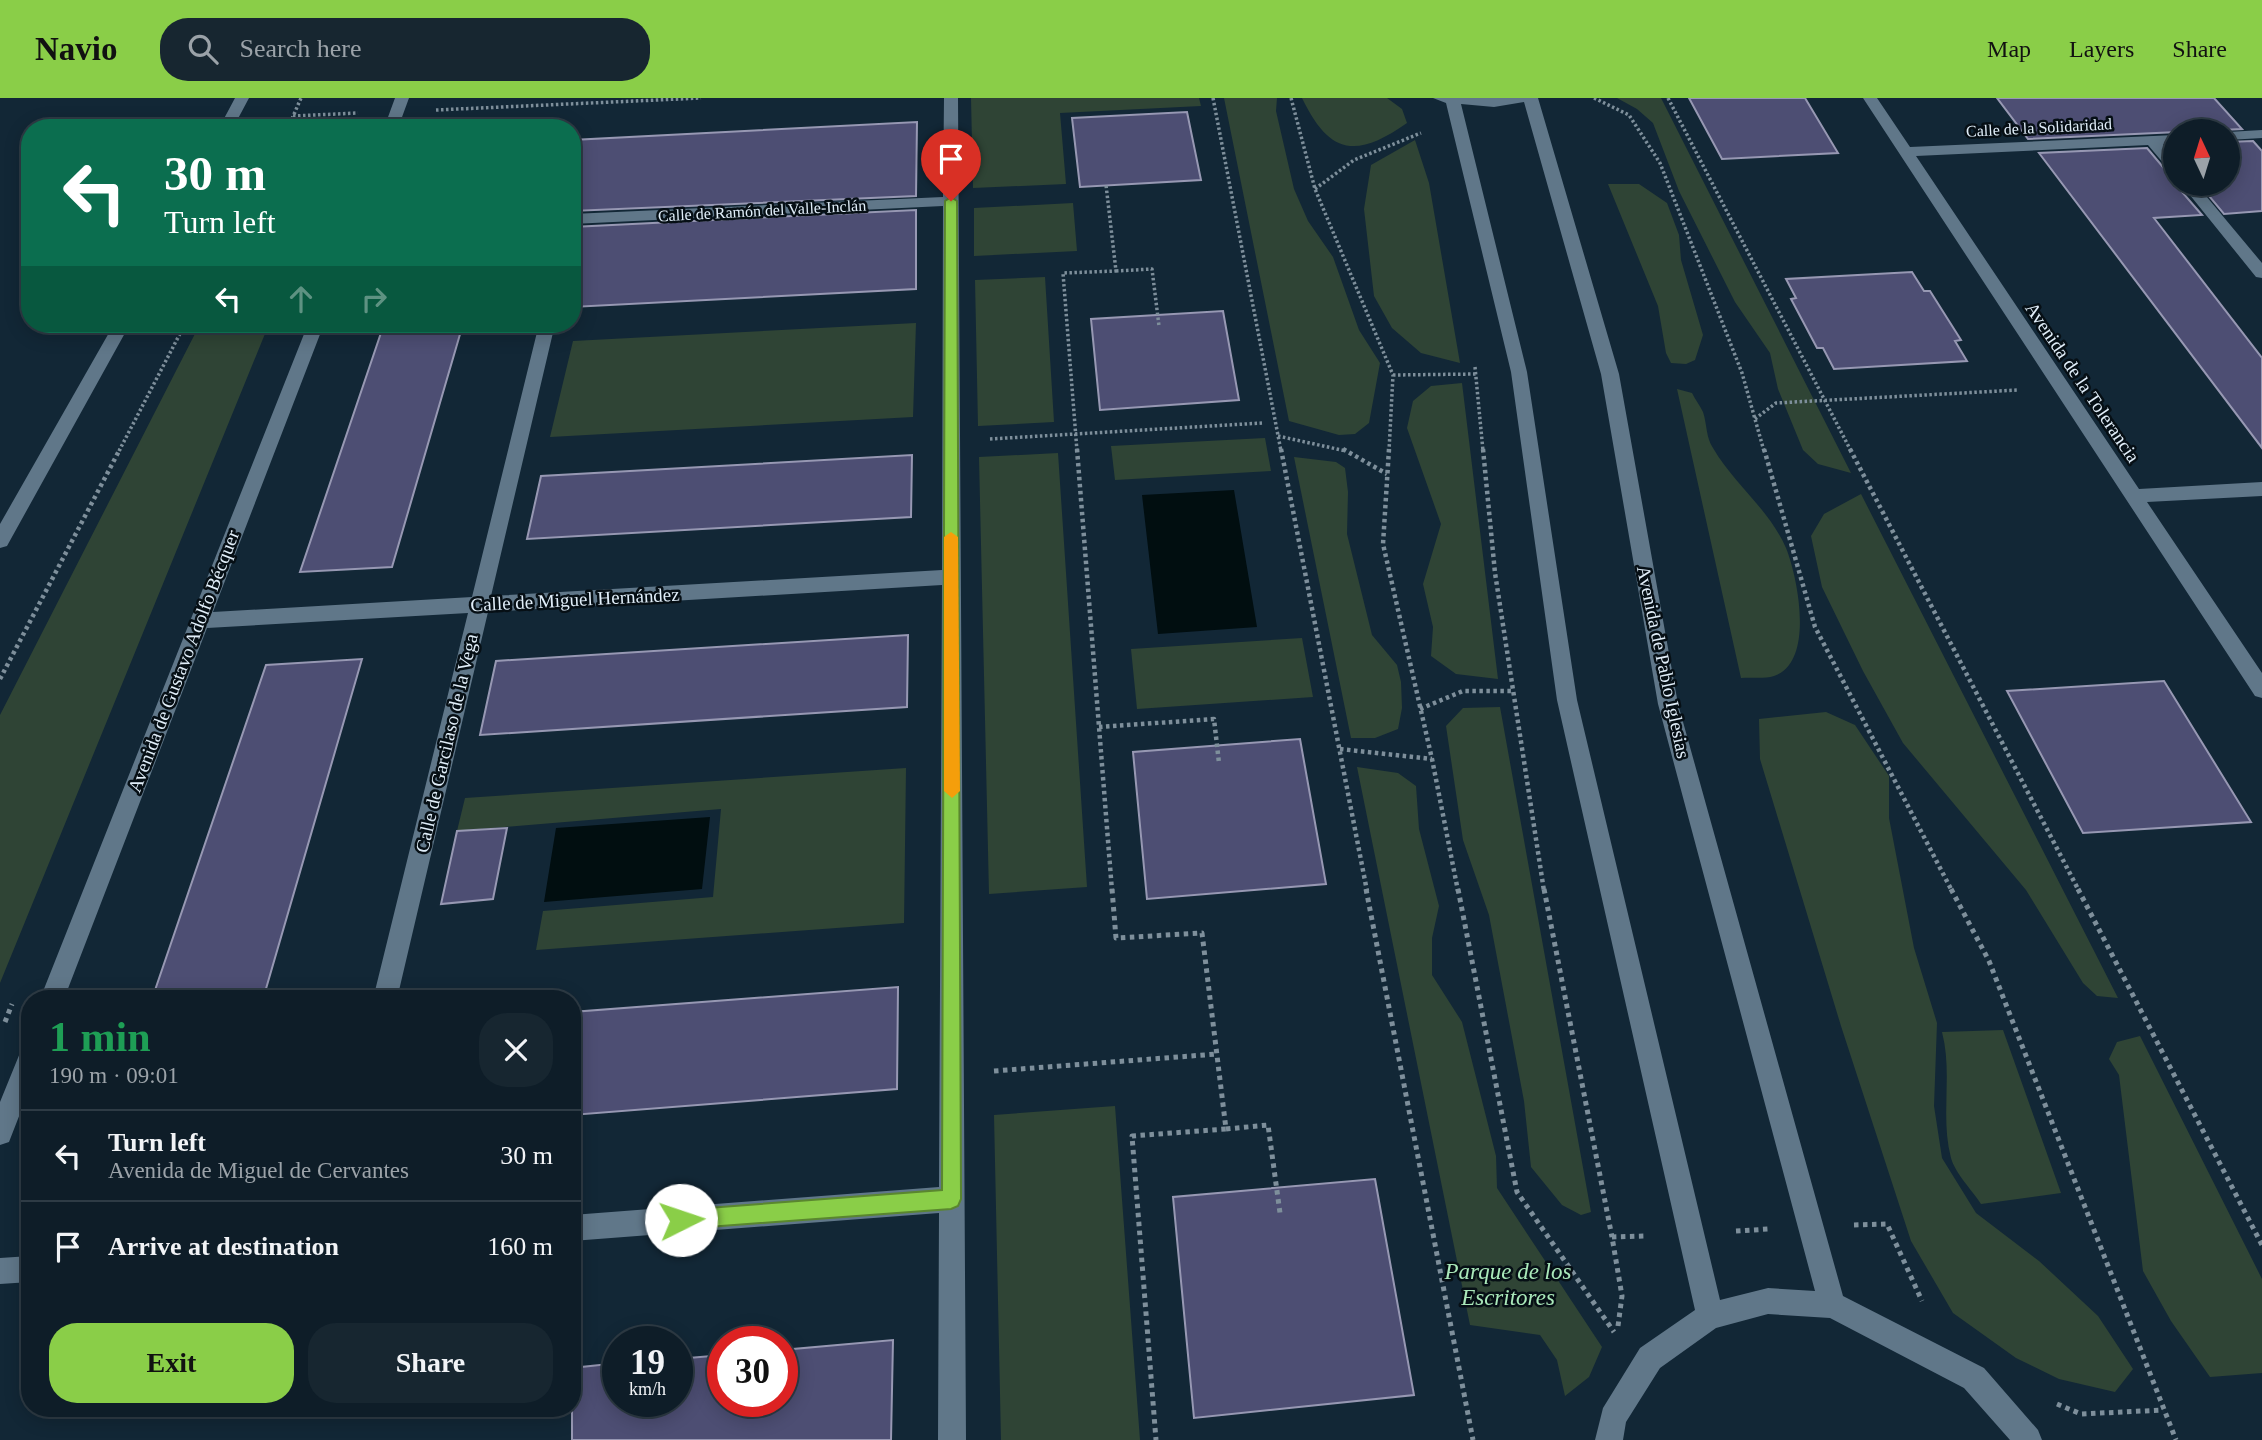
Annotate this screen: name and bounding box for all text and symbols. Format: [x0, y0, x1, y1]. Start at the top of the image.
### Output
search box [160, 18, 650, 81]
icon: search [184, 30, 222, 68]
text: Navio [35, 31, 118, 67]
text: Search here [240, 34, 361, 63]
text: Map [1987, 36, 2031, 62]
text: Layers [2069, 36, 2134, 62]
text: Share [2172, 36, 2227, 62]
street label: Calle de la Solidaridad [1966, 115, 2112, 140]
north arrow [2163, 119, 2240, 196]
map controls [2163, 119, 2240, 196]
pin [921, 129, 981, 201]
icon: arrive [932, 140, 970, 178]
text: 30 m [164, 146, 266, 201]
icon: left [49, 147, 140, 238]
street label: Calle de Ramón del Valle-Inclán [657, 197, 867, 224]
text: Turn left [164, 204, 276, 240]
icon: left [209, 280, 247, 318]
icon: ahead [282, 280, 320, 318]
icon: right [355, 280, 393, 318]
street label: Avenida de la Tolerancia [2021, 298, 2144, 467]
street label: Avenida de Gustavo Adolfo Bécquer [124, 526, 244, 795]
street label: Avenida de Pablo Iglesias [1633, 564, 1694, 760]
street label: Calle de Miguel Hernández [470, 584, 680, 615]
street label: Calle de Garcilaso de la Vega [411, 631, 482, 855]
button: close [479, 1013, 553, 1087]
text: 1 min [49, 1014, 151, 1060]
text: 190 m · 09:01 [49, 1063, 179, 1088]
text: Turn left [108, 1128, 206, 1157]
icon: left [49, 1137, 87, 1175]
text: 30 m [500, 1141, 553, 1170]
text: Avenida de Miguel de Cervantes [108, 1158, 409, 1183]
position arrow [644, 1183, 718, 1257]
icon: arrive [49, 1228, 87, 1266]
text: Arrive at destination [108, 1232, 339, 1261]
text: 160 m [487, 1232, 553, 1261]
park label: Parque de los Escritores [1444, 1259, 1572, 1310]
button: Exit [49, 1323, 294, 1403]
button: Share [308, 1323, 553, 1403]
speed limit sign: 30 [707, 1326, 798, 1417]
text: 19 [630, 1343, 665, 1382]
text: km/h [629, 1379, 666, 1399]

